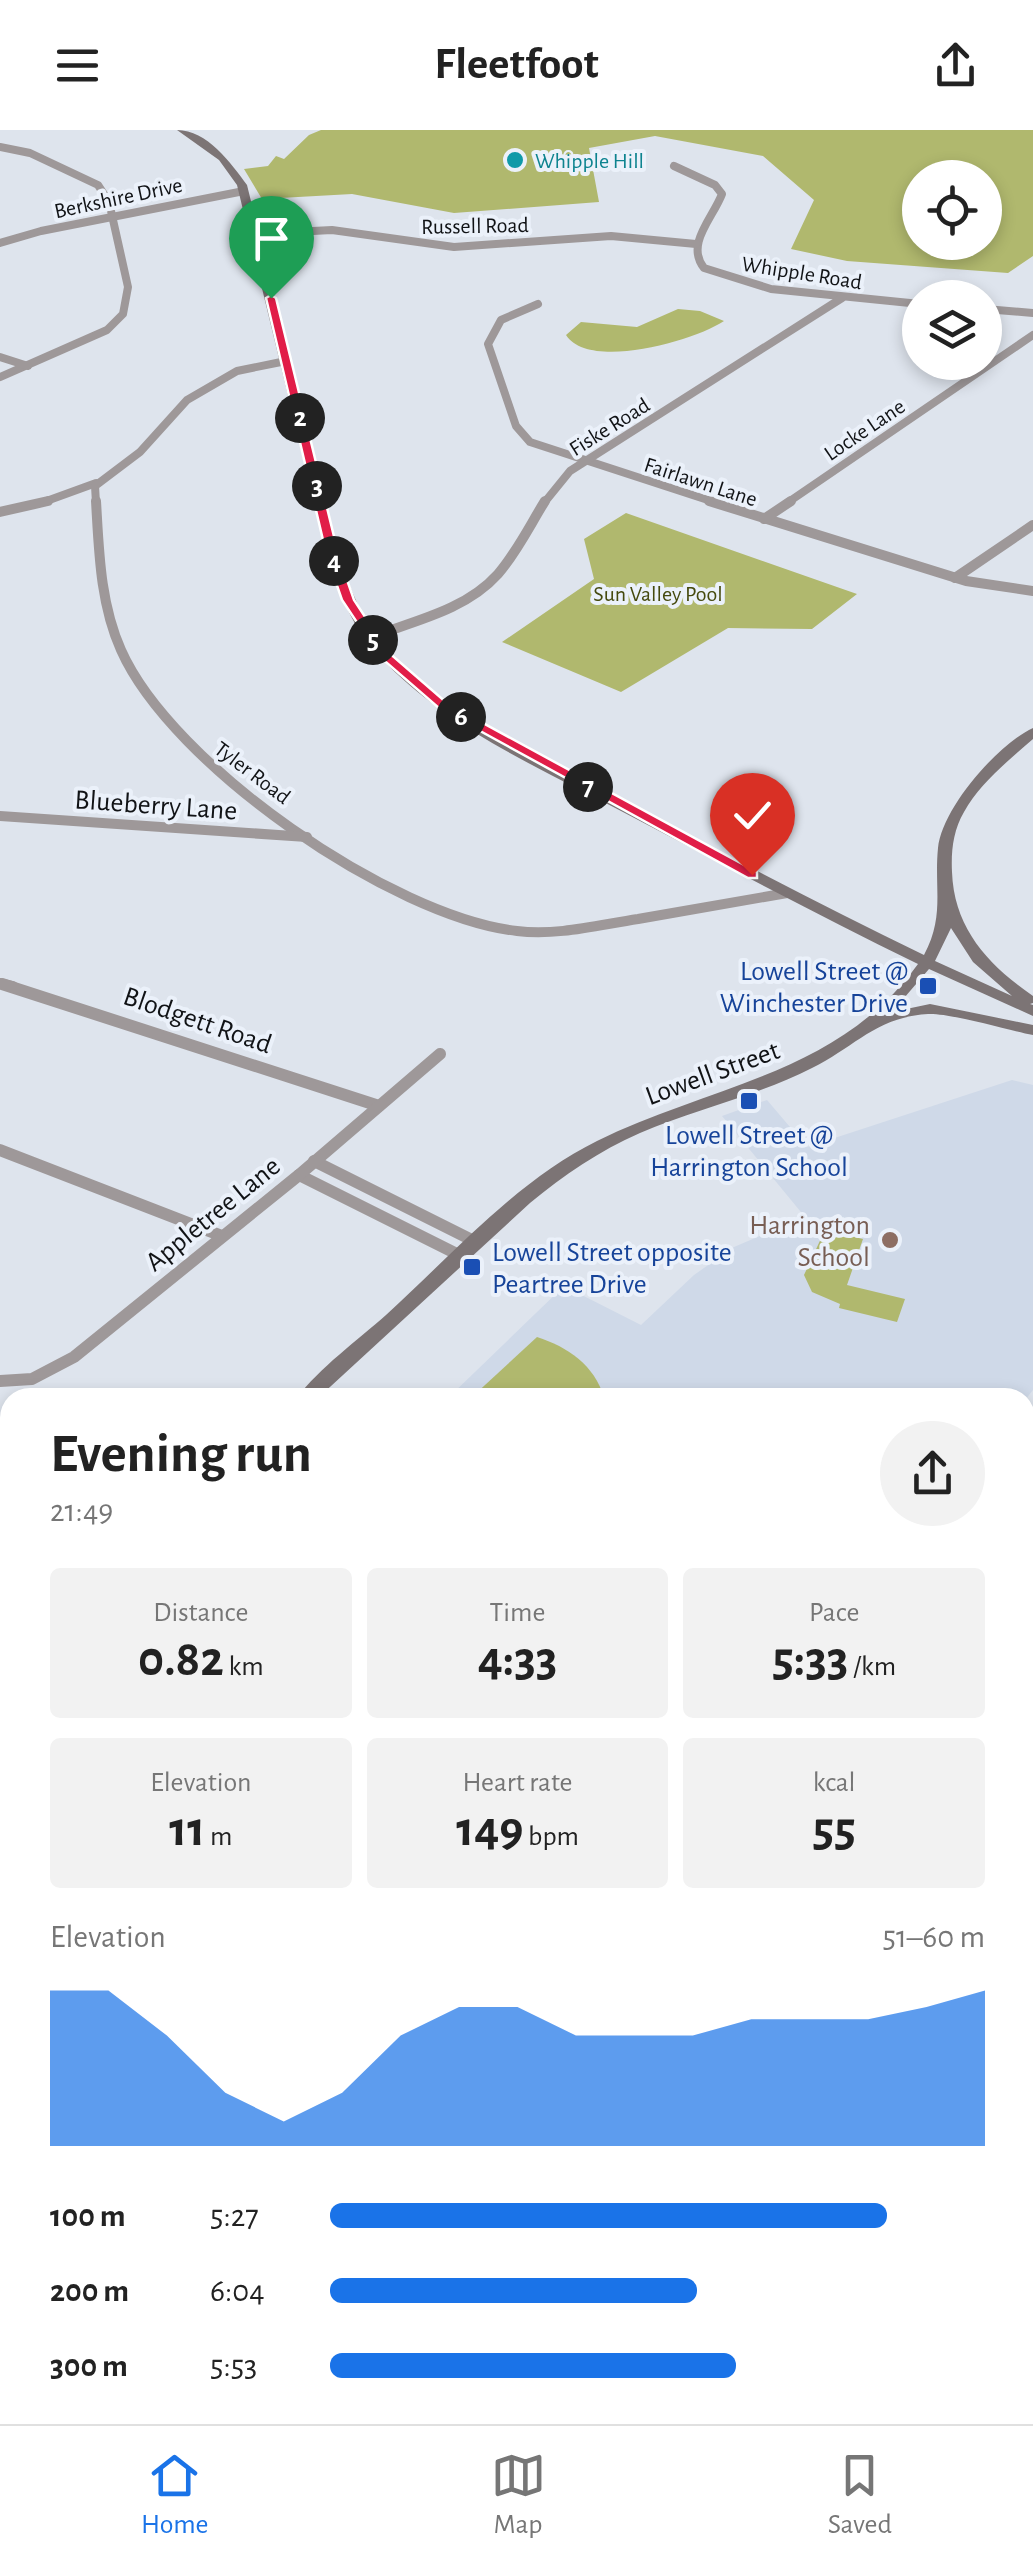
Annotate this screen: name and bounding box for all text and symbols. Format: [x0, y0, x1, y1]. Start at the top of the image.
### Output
icon: menu [50, 38, 105, 93]
icon: share [928, 38, 983, 93]
text: Fleetfoot [434, 42, 599, 87]
marker: Whipple Hill [504, 149, 526, 171]
place label: Whipple Hill [535, 150, 644, 172]
map controls [902, 160, 1002, 380]
button: locate [902, 160, 1002, 260]
street label: Berkshire Drive [52, 174, 184, 222]
pin [229, 196, 314, 299]
icon: arrive [244, 211, 299, 266]
street label: Russell Road [421, 214, 529, 238]
street label: Whipple Road [740, 253, 864, 293]
button: layers [902, 280, 1002, 380]
pin: 2 [275, 393, 325, 443]
street label: Fiske Road [565, 394, 654, 460]
street label: Locke Lane [820, 395, 909, 465]
text: 2 [293, 404, 307, 432]
street label: Fairlawn Lane [642, 453, 760, 511]
pin: 3 [292, 461, 342, 511]
text: 3 [311, 472, 323, 500]
pin: 4 [309, 536, 359, 586]
text: 4 [327, 547, 341, 575]
park label: Sun Valley Pool [593, 583, 723, 605]
pin: 5 [348, 615, 398, 665]
text: 5 [367, 626, 379, 654]
pin: 6 [436, 692, 486, 742]
text: 6 [454, 703, 468, 731]
street label: Tyler Road [210, 737, 294, 808]
pin: 7 [563, 762, 613, 812]
text: 7 [582, 773, 594, 801]
pin [710, 773, 795, 876]
street label: Blueberry Lane [74, 786, 238, 826]
icon: check [725, 788, 780, 843]
place label: Lowell Street @ Winchester Drive [720, 958, 908, 1018]
marker: Lowell Street @ Winchester Drive [917, 975, 939, 997]
street label: Blodgett Road [120, 982, 275, 1059]
street label: Lowell Street [642, 1037, 783, 1111]
marker: Lowell Street @ Harrington School [738, 1090, 760, 1112]
place label: Lowell Street @ Harrington School [650, 1122, 848, 1182]
street label: Appletree Lane [141, 1152, 286, 1277]
place label: Harrington School [749, 1212, 870, 1272]
marker: Harrington School [879, 1229, 901, 1251]
place label: Lowell Street opposite Peartree Drive [492, 1239, 732, 1299]
marker: Lowell Street opposite Peartree Drive [461, 1256, 483, 1278]
button: share [880, 1421, 985, 1526]
text: Evening run [50, 1427, 312, 1482]
text: 21:49 [50, 1495, 113, 1527]
text: Distance [153, 1599, 248, 1627]
text: Time [490, 1599, 545, 1627]
text: Pace [809, 1599, 859, 1627]
text: 0.82 [138, 1635, 224, 1685]
text: 4:33 [478, 1635, 557, 1685]
text: 5:33 [772, 1635, 848, 1685]
text: km [224, 1653, 264, 1681]
text: /km [848, 1653, 896, 1681]
text: Elevation [150, 1769, 251, 1797]
text: Heart rate [463, 1769, 572, 1797]
text: kcal [813, 1769, 856, 1797]
text: 11 [169, 1805, 205, 1855]
text: 149 [456, 1805, 523, 1855]
text: 55 [813, 1805, 856, 1855]
text: m [205, 1823, 232, 1851]
text: bpm [523, 1823, 579, 1851]
text: Elevation [50, 1921, 166, 1953]
text: 51–60 m [883, 1921, 985, 1953]
text: 100 m [50, 2200, 126, 2232]
text: 5:27 [210, 2200, 259, 2232]
text: 200 m [50, 2275, 129, 2307]
text: 6:04 [210, 2275, 265, 2307]
text: 300 m [50, 2350, 128, 2382]
text: 5:53 [210, 2350, 257, 2382]
tab: Home [141, 2448, 208, 2542]
tab: Map [491, 2448, 546, 2542]
tab: Saved [828, 2448, 892, 2542]

